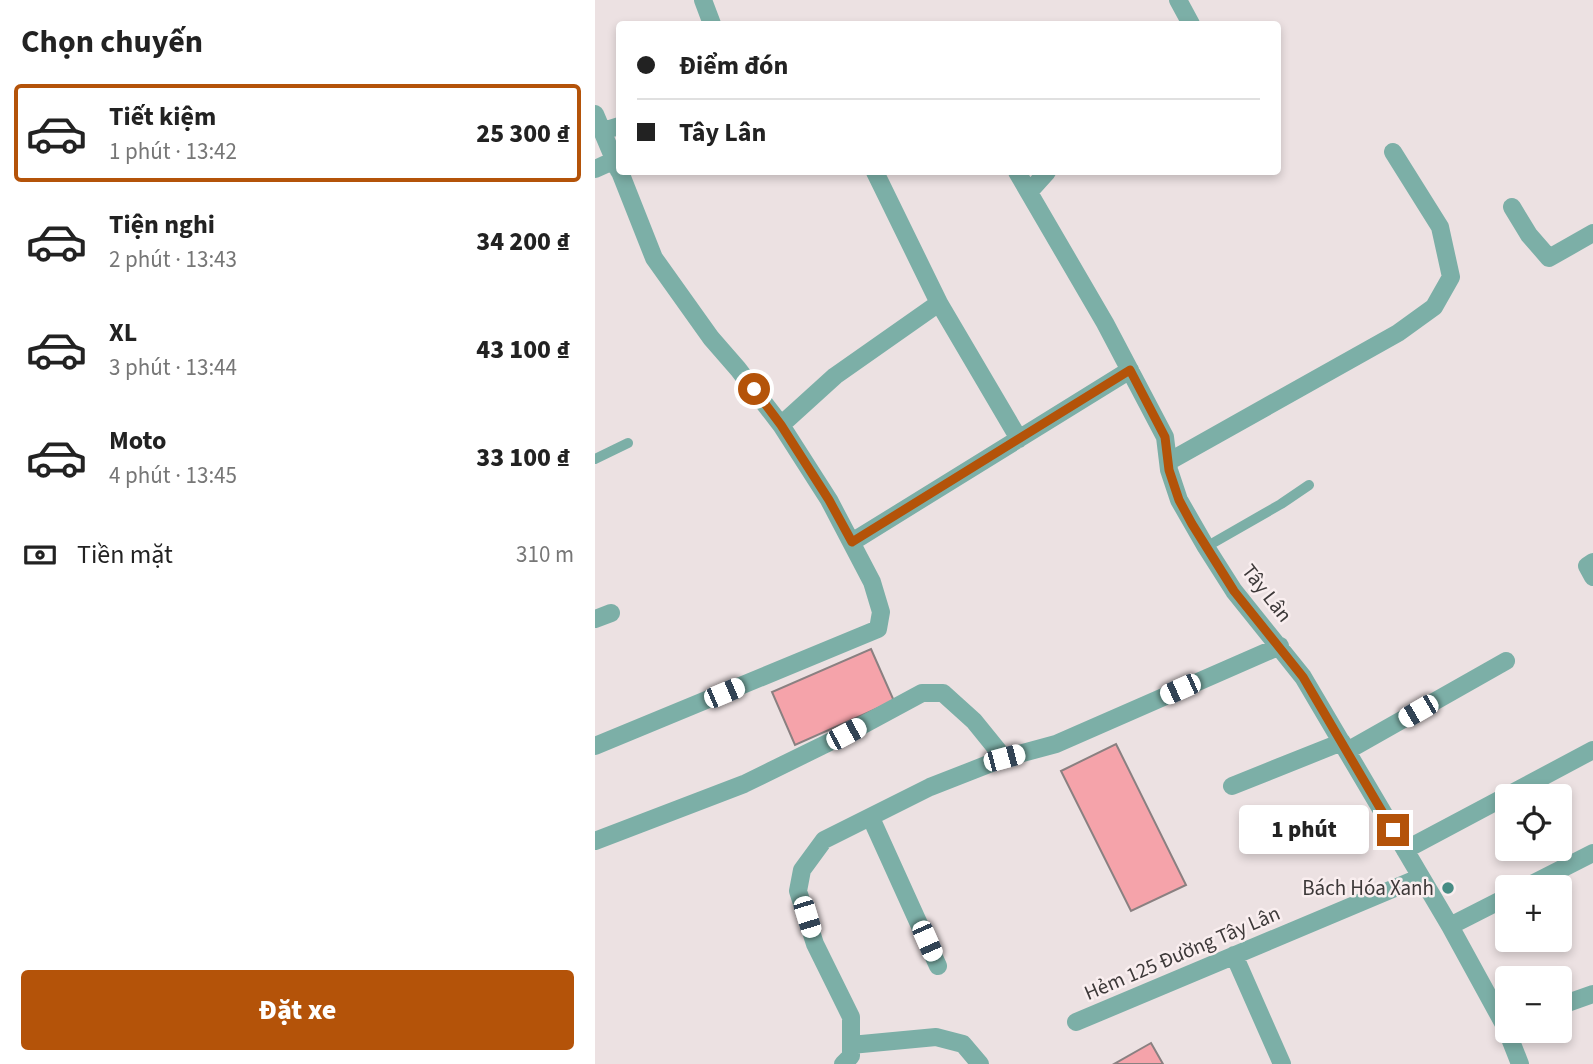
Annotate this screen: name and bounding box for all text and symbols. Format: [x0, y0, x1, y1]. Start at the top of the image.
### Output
text: Chọn chuyến [21, 19, 203, 65]
text: Điểm đón [679, 47, 788, 84]
text: Tiết kiệm [109, 98, 216, 135]
icon: car [25, 102, 88, 165]
text: Tây Lân [679, 114, 766, 151]
text: 25 300 ₫ [476, 115, 570, 152]
text: 1 phút · 13:42 [109, 135, 237, 168]
text: Tiện nghi [109, 206, 215, 243]
icon: car [25, 210, 88, 273]
text: 34 200 ₫ [476, 223, 570, 260]
text: 2 phút · 13:43 [109, 243, 237, 276]
text: XL [109, 314, 137, 351]
icon: car [25, 318, 88, 381]
text: 43 100 ₫ [476, 331, 570, 368]
text: 3 phút · 13:44 [109, 351, 237, 384]
route start [738, 373, 770, 405]
text: Moto [109, 422, 166, 459]
icon: car [25, 426, 88, 489]
text: 33 100 ₫ [476, 439, 570, 476]
text: 4 phút · 13:45 [109, 459, 237, 492]
icon: cash [21, 536, 59, 574]
text: Tiền mặt [77, 536, 173, 573]
text: 310 m [516, 538, 574, 571]
street label: Tây Lân [1235, 558, 1299, 628]
car [1157, 671, 1204, 707]
car [701, 675, 748, 711]
car [1395, 691, 1442, 731]
car [823, 715, 870, 753]
car [981, 742, 1028, 774]
map controls [1495, 784, 1572, 1043]
button: locate [1495, 784, 1572, 861]
callout: 1 phút [1239, 806, 1369, 854]
text: 1 phút [1271, 813, 1337, 846]
route end [1377, 814, 1409, 846]
place label: Bách Hóa Xanh [1302, 873, 1434, 903]
button: + [1495, 875, 1572, 952]
marker: Bách Hóa Xanh [1440, 880, 1456, 896]
car [791, 894, 824, 940]
street label: Hẻm 125 Đường Tây Lân [1079, 898, 1285, 1008]
car [909, 918, 946, 964]
button: − [1495, 966, 1572, 1043]
button: Đặt xe [21, 970, 574, 1050]

